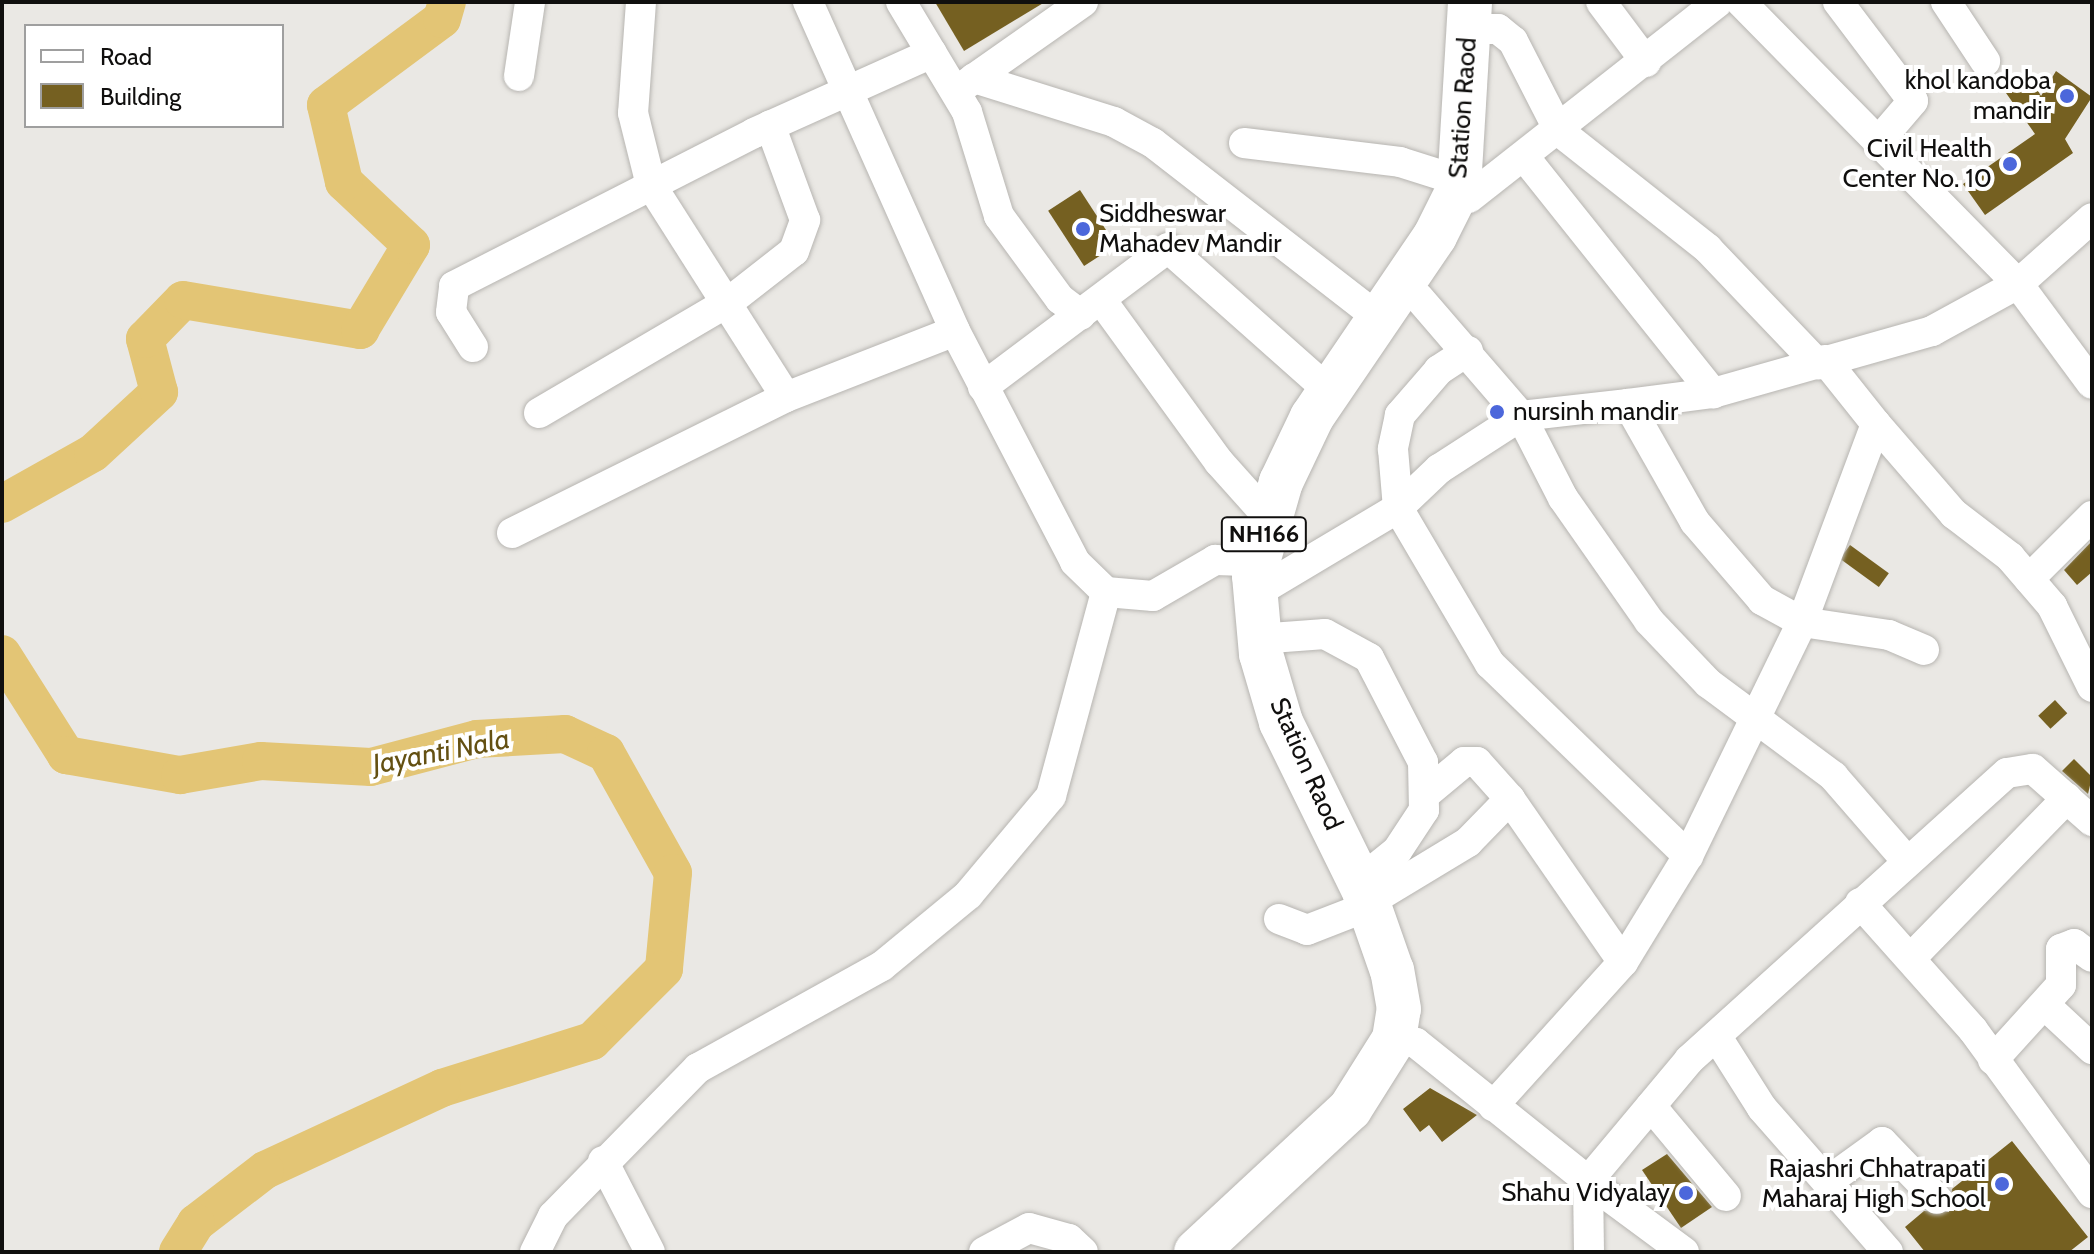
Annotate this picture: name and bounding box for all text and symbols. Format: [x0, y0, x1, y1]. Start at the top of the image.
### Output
legend [24, 24, 284, 128]
street label: Station Raod [1443, 36, 1483, 180]
text: Road [100, 42, 152, 71]
place label: khol kandoba mandir [1905, 65, 2051, 126]
text: Building [100, 82, 181, 111]
marker: khol kandoba mandir [2058, 87, 2076, 105]
place label: Civil Health Center No. 10 [1843, 133, 1992, 194]
marker: Civil Health Center No. 10 [1999, 153, 2021, 175]
place label: Siddheswar Mahadev Mandir [1099, 198, 1281, 260]
marker: Siddheswar Mahadev Mandir [1074, 220, 1092, 238]
place label: nursinh mandir [1513, 396, 1678, 428]
marker: nursinh mandir [1488, 403, 1506, 421]
road number: NH166 [1220, 514, 1308, 554]
street label: Station Raod [1263, 693, 1349, 835]
water label: Jayanti Nala [370, 721, 512, 781]
place label: Rajashri Chhatrapati Maharaj High School [1762, 1153, 1986, 1214]
marker: Rajashri Chhatrapati Maharaj High School [1993, 1175, 2011, 1193]
place label: Shahu Vidyalay [1501, 1177, 1670, 1209]
marker: Shahu Vidyalay [1677, 1184, 1695, 1202]

